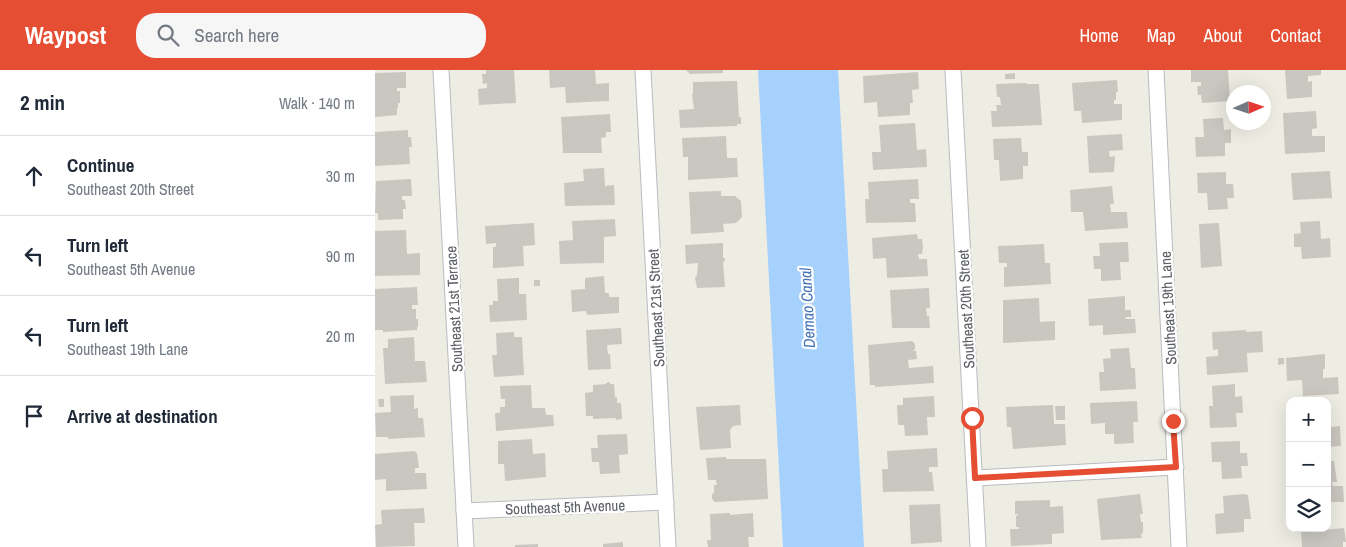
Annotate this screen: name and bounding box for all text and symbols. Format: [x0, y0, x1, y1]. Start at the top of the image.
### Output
search box [136, 13, 486, 58]
text: Waypost [25, 19, 106, 51]
icon: search [154, 21, 182, 49]
text: Search here [194, 22, 279, 48]
text: Home [1079, 23, 1119, 48]
text: Map [1147, 23, 1176, 48]
text: About [1204, 23, 1242, 48]
text: Contact [1270, 23, 1321, 48]
north arrow [1226, 85, 1271, 130]
text: 2 min [20, 88, 65, 117]
text: Walk · 140 m [279, 92, 355, 114]
text: Continue [67, 152, 135, 178]
icon: ahead [20, 162, 48, 190]
text: 30 m [326, 165, 355, 187]
text: Southeast 20th Street [67, 178, 194, 200]
text: Turn left [67, 232, 128, 258]
icon: left [20, 242, 48, 270]
text: 90 m [326, 245, 355, 267]
street label: Southeast 21st Terrace [440, 245, 468, 373]
street label: Southeast 21st Street [642, 248, 670, 368]
street label: Southeast 20th Street [952, 248, 980, 369]
street label: Southeast 19th Lane [1155, 251, 1181, 365]
text: Southeast 5th Avenue [67, 258, 195, 280]
water label: Demao Canal [794, 266, 820, 349]
text: Turn left [67, 312, 128, 338]
icon: left [20, 322, 48, 350]
text: 20 m [326, 325, 355, 347]
text: Southeast 19th Lane [67, 338, 188, 360]
map controls [1286, 397, 1331, 532]
button: + [1286, 397, 1331, 442]
icon: arrive [20, 402, 48, 430]
text: Arrive at destination [67, 403, 218, 429]
route start [961, 407, 984, 430]
route end [1162, 410, 1185, 433]
button: − [1286, 442, 1331, 487]
button: layers [1286, 487, 1331, 532]
street label: Southeast 5th Avenue [505, 494, 626, 520]

